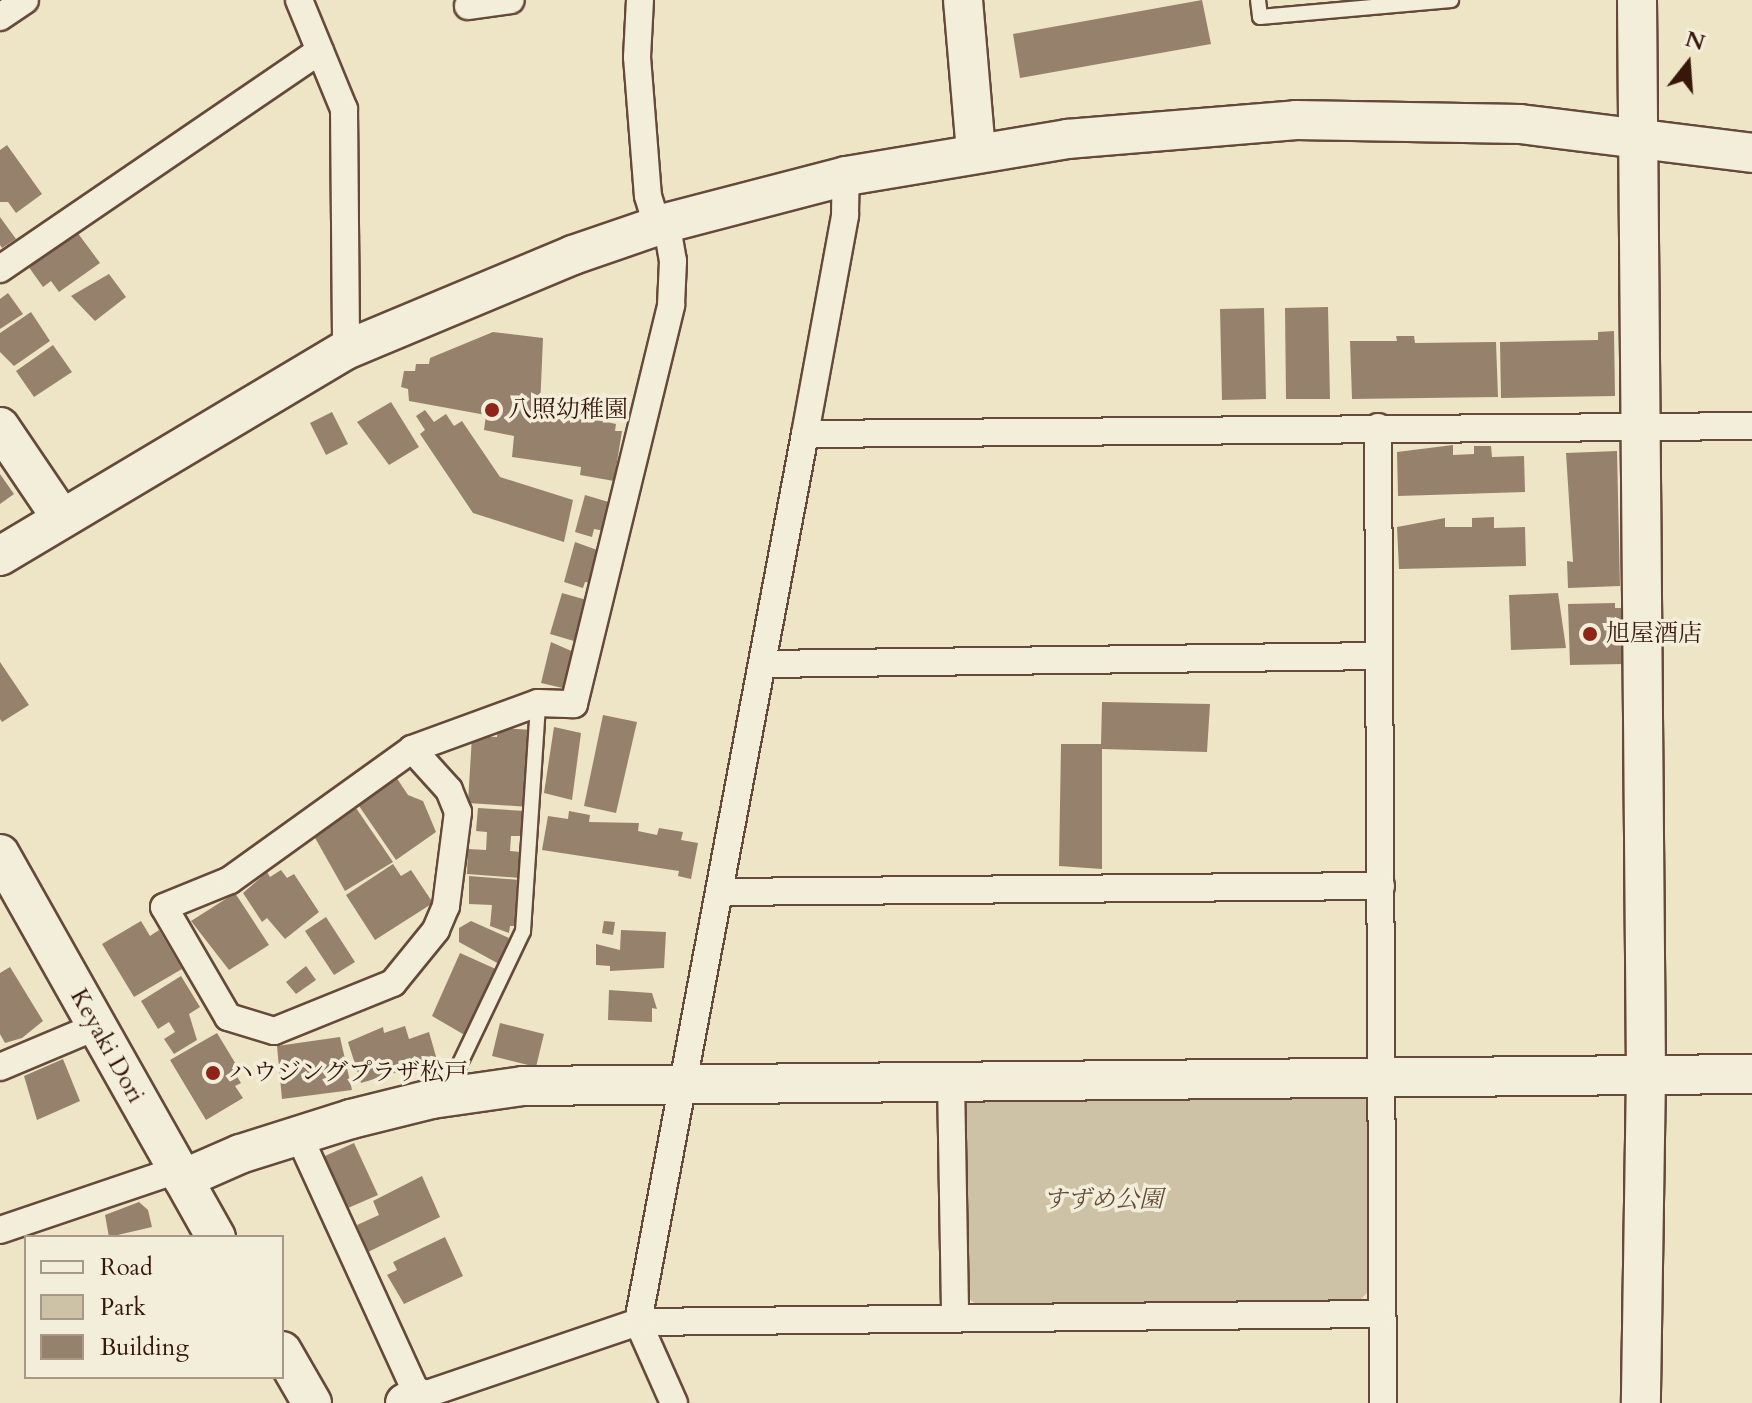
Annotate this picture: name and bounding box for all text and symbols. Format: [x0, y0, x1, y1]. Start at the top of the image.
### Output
north arrow [1648, 24, 1728, 104]
text: N [1682, 24, 1709, 58]
place label: 八照幼稚園 [508, 396, 628, 424]
marker: 八照幼稚園 [483, 401, 501, 419]
place label: 旭屋酒店 [1606, 620, 1702, 648]
marker: 旭屋酒店 [1581, 625, 1599, 643]
street label: Keyaki Dori [64, 984, 150, 1108]
place label: ハウジングプラザ松戸 [229, 1059, 469, 1087]
marker: ハウジングプラザ松戸 [204, 1064, 222, 1082]
park label: すずめ公園 [1043, 1186, 1163, 1214]
legend [24, 1235, 284, 1379]
text: Road [100, 1251, 153, 1284]
text: Park [100, 1291, 146, 1324]
text: Building [100, 1331, 189, 1364]

